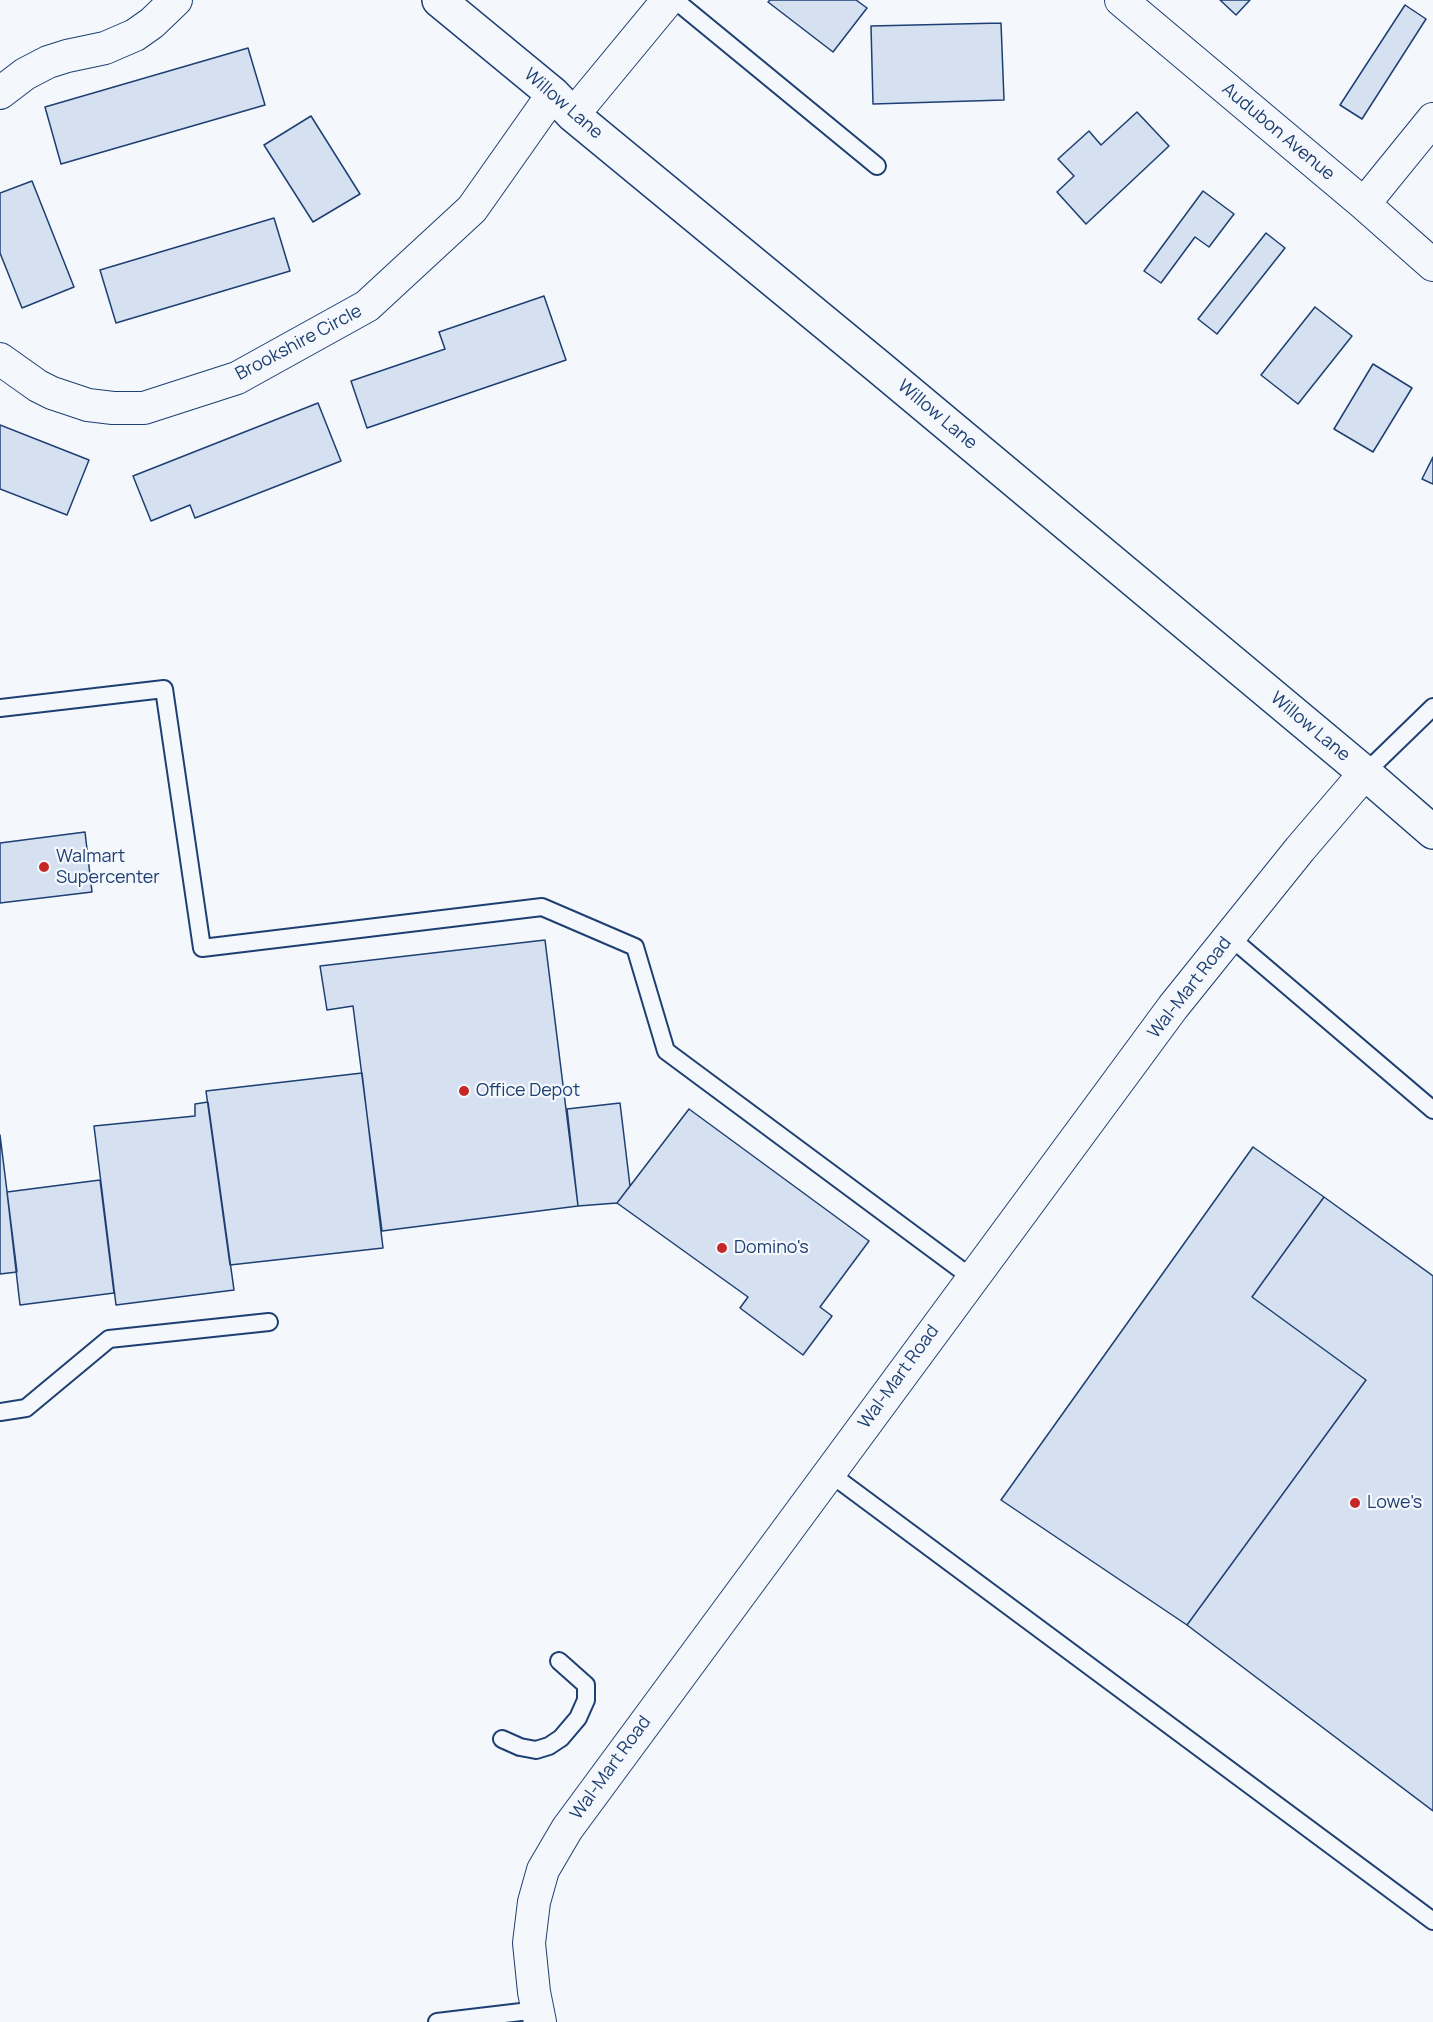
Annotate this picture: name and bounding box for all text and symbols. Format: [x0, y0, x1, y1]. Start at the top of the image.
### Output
street label: Willow Lane [519, 64, 607, 144]
street label: Audubon Avenue [1217, 79, 1339, 185]
street label: Brookshire Circle [232, 301, 366, 385]
street label: Willow Lane [893, 376, 981, 454]
street label: Willow Lane [1266, 688, 1354, 766]
place label: Walmart Supercenter [56, 846, 160, 888]
marker: Walmart Supercenter [37, 860, 51, 874]
street label: Wal-Mart Road [1144, 933, 1236, 1043]
place label: Office Depot [476, 1080, 580, 1102]
marker: Office Depot [457, 1084, 471, 1098]
place label: Domino's [734, 1237, 809, 1259]
marker: Domino's [715, 1241, 729, 1255]
street label: Wal-Mart Road [854, 1321, 944, 1433]
place label: Lowe's [1367, 1492, 1422, 1514]
marker: Lowe's [1348, 1496, 1362, 1510]
street label: Wal-Mart Road [566, 1712, 656, 1824]

